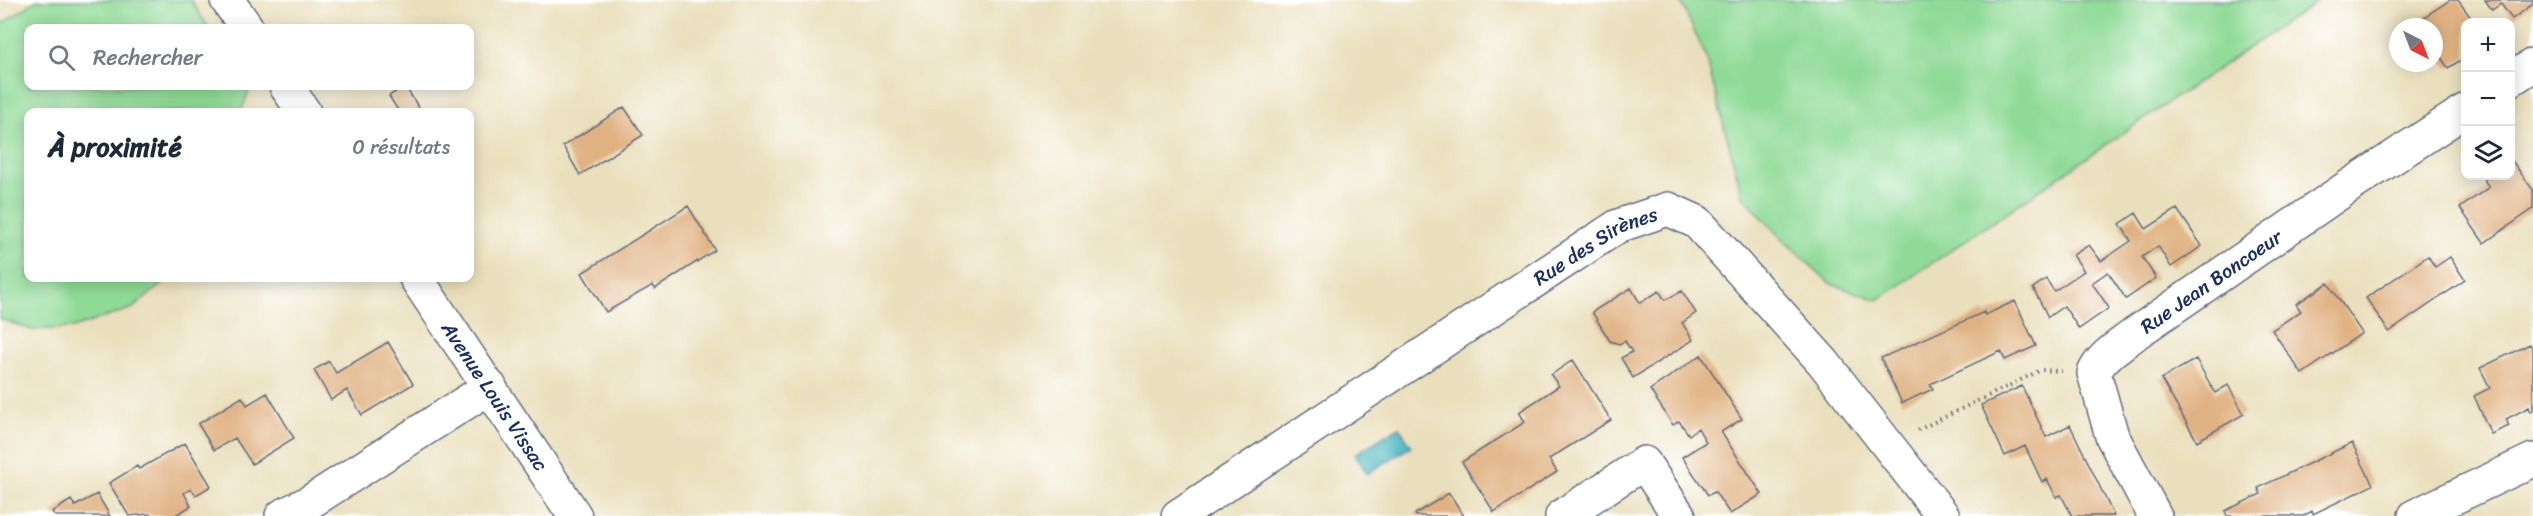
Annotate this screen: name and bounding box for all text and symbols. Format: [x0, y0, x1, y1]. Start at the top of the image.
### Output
north arrow [2389, 18, 2443, 72]
map controls [2461, 18, 2515, 180]
button: + [2461, 18, 2515, 72]
search box [24, 24, 474, 90]
text: Rechercher [93, 38, 203, 77]
icon: search [45, 41, 78, 74]
button: − [2461, 72, 2515, 126]
text: À proximité [48, 124, 182, 170]
button: layers [2461, 126, 2515, 180]
text: 0 résultats [352, 130, 450, 165]
street label: Rue des Sirènes [1526, 196, 1663, 295]
street label: Rue Jean Boncoeur [2133, 219, 2291, 343]
street label: Avenue Louis Vissac [431, 313, 557, 478]

